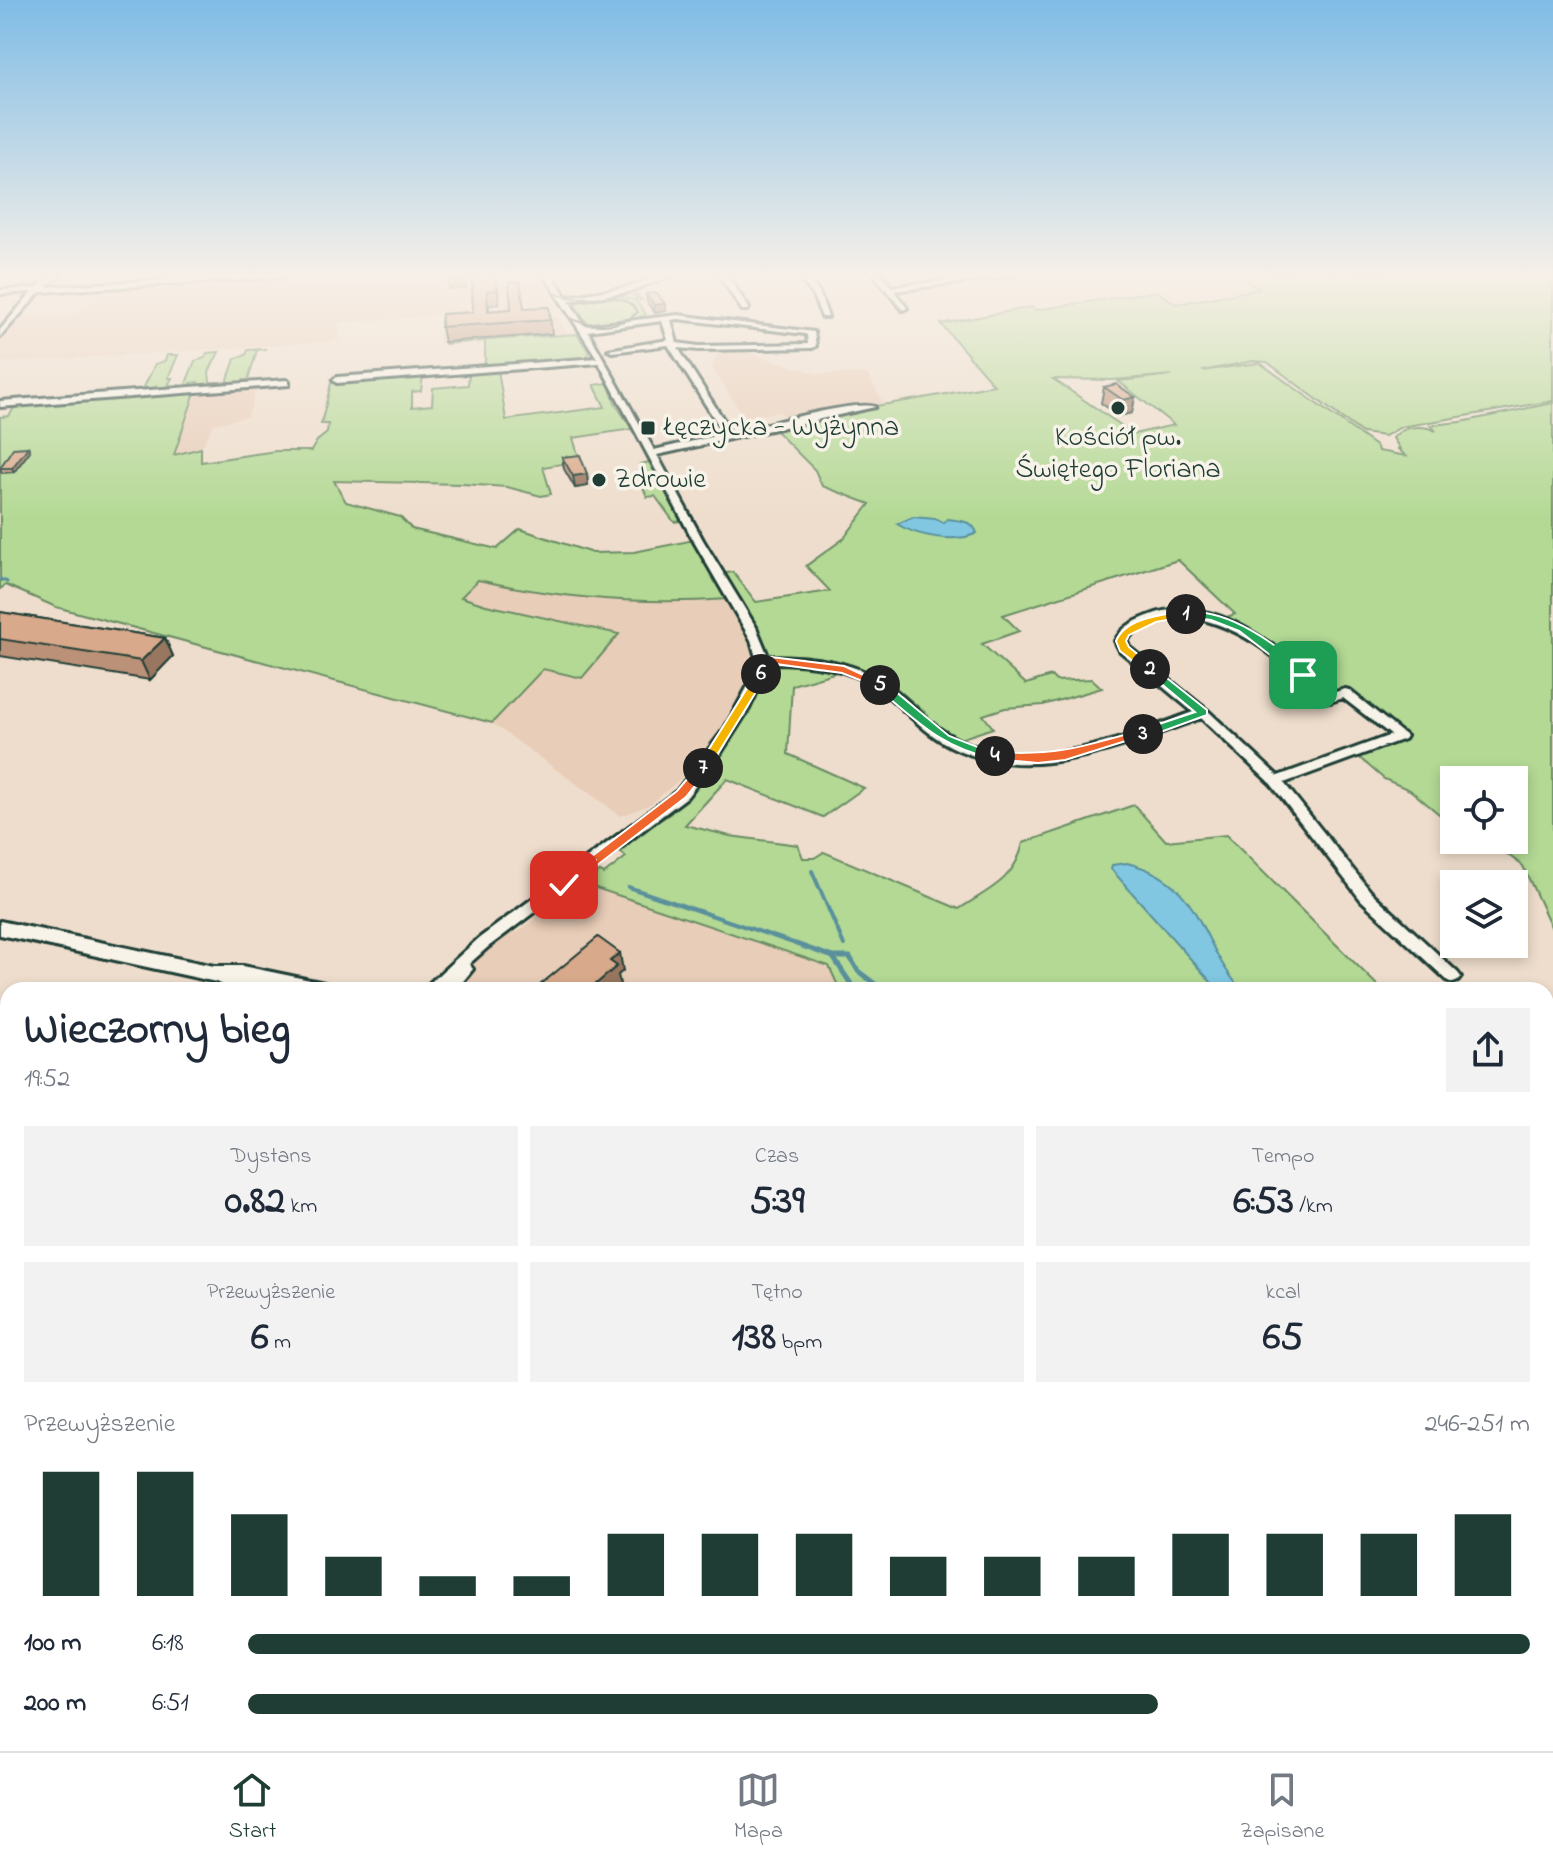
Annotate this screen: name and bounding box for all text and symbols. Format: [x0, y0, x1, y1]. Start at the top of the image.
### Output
marker: Kościół pw. Świętego Floriana [1109, 399, 1127, 417]
place label: Łęczycka - Wyżynna [663, 408, 899, 449]
place label: Kościół pw. Świętego Floriana [1015, 418, 1221, 491]
marker: Łęczycka - Wyżynna [639, 419, 657, 437]
place label: Zdrowie [615, 460, 706, 501]
marker: Zdrowie [590, 471, 608, 489]
pin: 1 [1166, 594, 1206, 634]
text: 1 [1183, 598, 1190, 630]
pin [1269, 641, 1337, 709]
pin: 2 [1130, 649, 1170, 689]
text: 2 [1145, 653, 1155, 685]
icon: arrive [1281, 653, 1325, 697]
pin: 6 [741, 654, 781, 694]
text: 6 [756, 658, 766, 690]
pin: 5 [860, 665, 900, 705]
text: 5 [874, 669, 886, 701]
pin: 3 [1123, 714, 1163, 754]
text: 3 [1138, 718, 1148, 750]
pin: 4 [975, 736, 1015, 776]
text: 4 [990, 740, 1000, 772]
pin: 7 [683, 748, 723, 788]
text: 7 [698, 752, 708, 784]
map controls [1440, 766, 1528, 958]
button: locate [1440, 766, 1528, 854]
pin [530, 851, 598, 919]
icon: check [542, 863, 586, 907]
button: layers [1440, 870, 1528, 958]
text: Wieczorny bieg [24, 999, 290, 1063]
button: share [1446, 1008, 1530, 1092]
text: 19:52 [24, 1061, 70, 1099]
text: Dystans [231, 1141, 311, 1173]
text: Czas [755, 1141, 799, 1173]
text: Tempo [1252, 1141, 1314, 1173]
text: 0.82 [225, 1173, 285, 1232]
text: 5:39 [750, 1173, 804, 1232]
text: 6:53 [1233, 1173, 1294, 1232]
text: km [285, 1191, 317, 1223]
text: /km [1294, 1191, 1333, 1223]
text: Przewyższenie [207, 1277, 335, 1309]
text: Tętno [751, 1277, 803, 1309]
text: kcal [1266, 1277, 1300, 1309]
text: 6 [251, 1309, 269, 1368]
text: 138 [732, 1309, 776, 1368]
text: 65 [1263, 1309, 1303, 1368]
text: m [269, 1327, 291, 1359]
text: bpm [776, 1327, 822, 1359]
text: Przewyższenie [24, 1406, 175, 1444]
text: 246–251 m [1425, 1406, 1530, 1444]
text: 100 m [24, 1625, 81, 1663]
text: 6:18 [152, 1625, 184, 1663]
text: 200 m [24, 1685, 86, 1723]
text: 6:51 [152, 1685, 189, 1723]
tab: Start [229, 1768, 276, 1848]
tab: Mapa [734, 1768, 783, 1848]
tab: Zapisane [1240, 1768, 1324, 1848]

